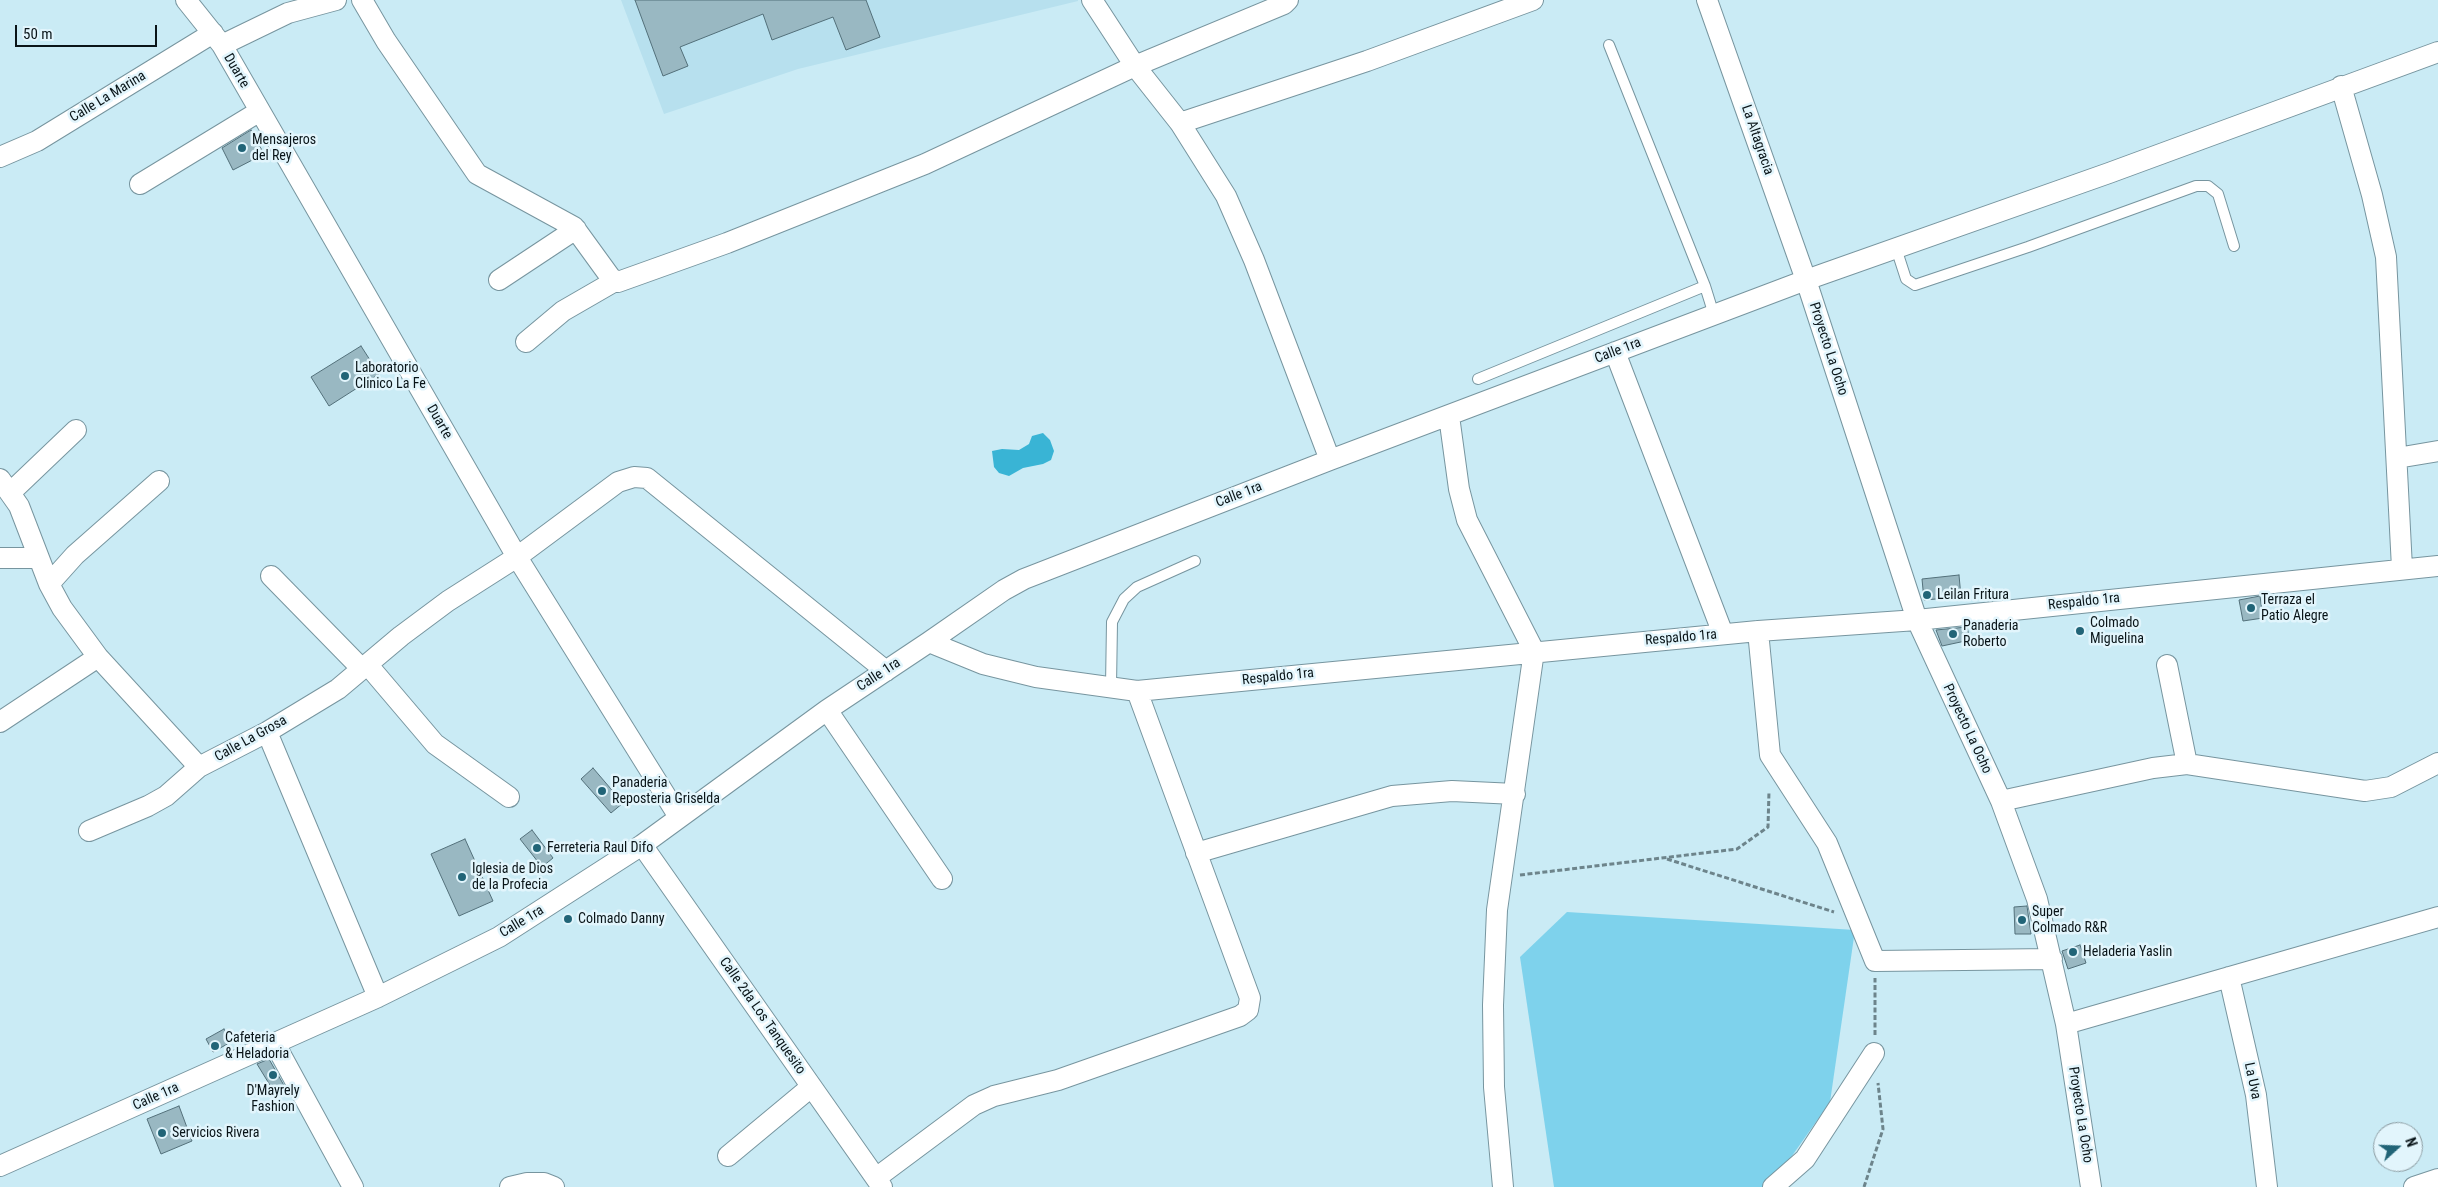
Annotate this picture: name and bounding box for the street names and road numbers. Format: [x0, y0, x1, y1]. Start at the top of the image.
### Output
street label: Duarte [220, 51, 252, 91]
street label: Calle La Marina [67, 68, 149, 126]
street label: La Altagracia [1737, 103, 1777, 177]
street label: Proyecto La Ocho [1805, 300, 1851, 398]
street label: Calle 1ra [1592, 334, 1644, 368]
street label: Duarte [423, 402, 455, 442]
street label: Calle 1ra [1213, 478, 1265, 512]
street label: Respaldo 1ra [2047, 590, 2121, 614]
street label: Respaldo 1ra [1644, 626, 1718, 650]
street label: Calle 1ra [854, 655, 904, 695]
street label: Respaldo 1ra [1241, 665, 1315, 689]
street label: Proyecto La Ocho [1939, 681, 1995, 777]
street label: Calle La Grosa [212, 712, 290, 766]
street label: Calle 1ra [497, 902, 547, 942]
street label: Calle 2da Los Tanquesito [715, 954, 809, 1078]
street label: La Uva [2240, 1061, 2264, 1101]
street label: Proyecto La Ocho [2064, 1066, 2096, 1164]
street label: Calle 1ra [130, 1079, 182, 1115]

